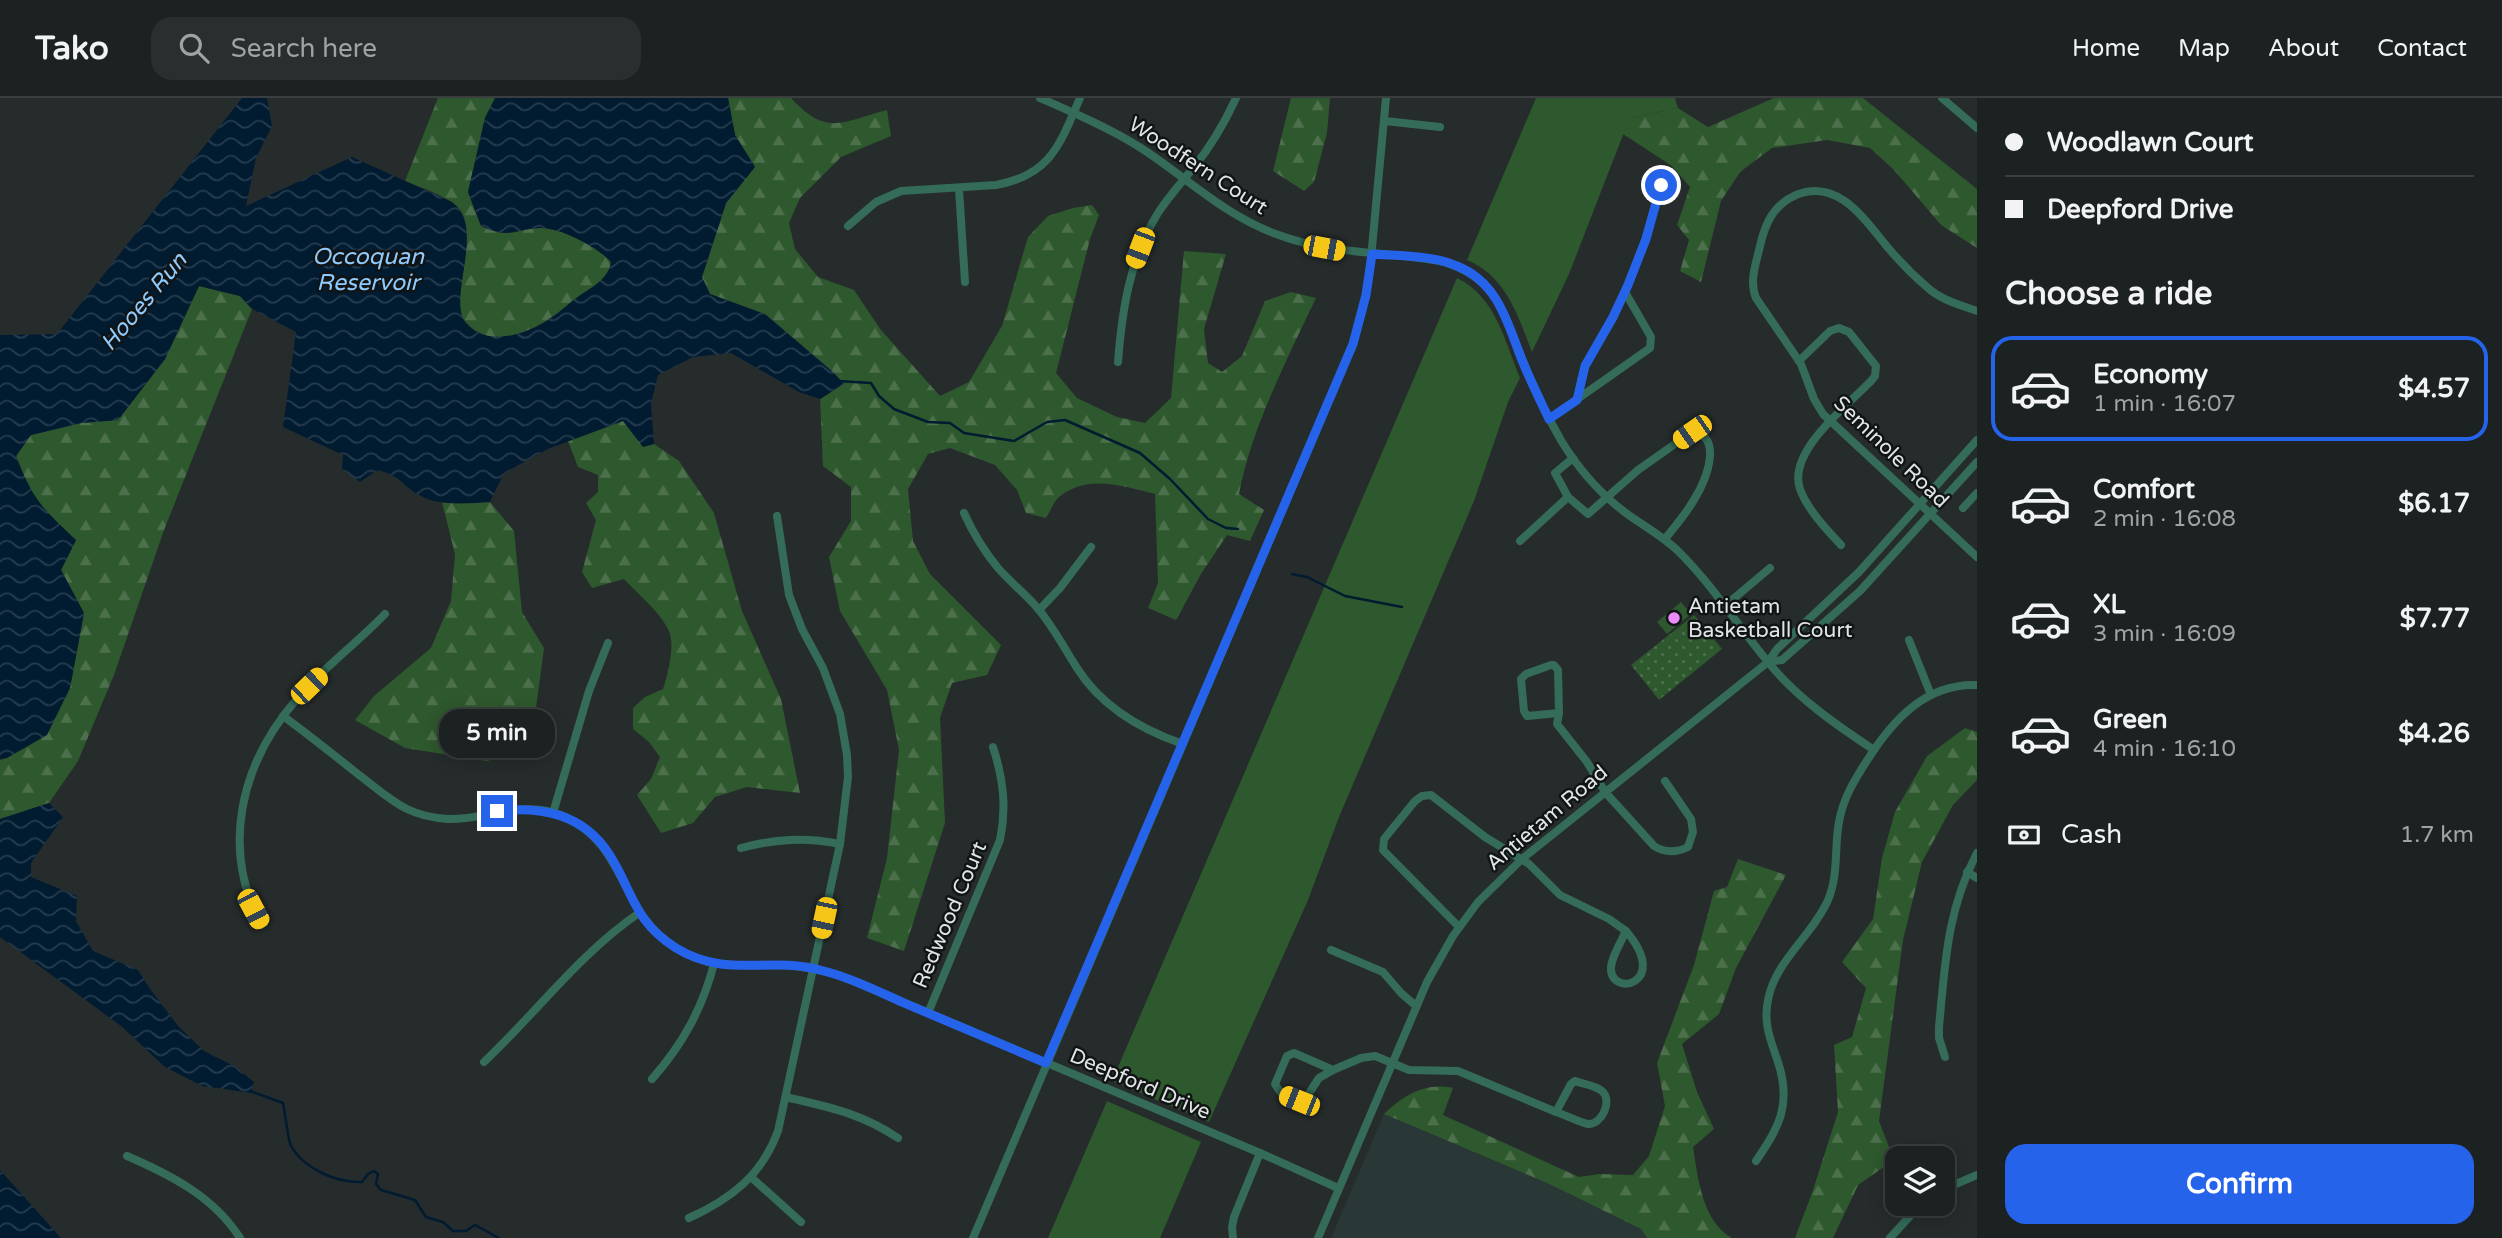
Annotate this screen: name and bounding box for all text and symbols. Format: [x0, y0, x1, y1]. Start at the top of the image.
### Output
search box [151, 17, 641, 80]
text: Tako [35, 29, 109, 68]
icon: search [175, 29, 213, 67]
text: Search here [231, 33, 377, 64]
text: Home [2072, 34, 2140, 63]
text: Map [2178, 34, 2230, 63]
text: About [2268, 34, 2339, 63]
text: Contact [2377, 34, 2467, 63]
street label: Woodfern Court [1124, 112, 1272, 220]
text: Woodlawn Court [2047, 127, 2253, 158]
route start [1645, 169, 1677, 201]
text: Deepford Drive [2047, 194, 2234, 225]
car [1123, 225, 1158, 271]
car [1302, 234, 1347, 262]
water label: Occoquan Reservoir [312, 243, 425, 297]
water label: Hooes Run [95, 246, 194, 357]
text: Choose a ride [2005, 275, 2212, 313]
icon: car [2009, 357, 2072, 420]
text: Economy [2093, 359, 2208, 390]
text: $4.57 [2398, 373, 2470, 404]
text: 1 min · 16:07 [2093, 390, 2236, 418]
street label: Seminole Road [1828, 391, 1954, 513]
car [1669, 411, 1716, 453]
icon: car [2009, 472, 2072, 535]
text: Comfort [2093, 474, 2195, 505]
text: $6.17 [2398, 488, 2470, 519]
text: 2 min · 16:08 [2093, 505, 2236, 533]
icon: car [2009, 587, 2072, 650]
text: XL [2093, 589, 2125, 620]
place label: Antietam Basketball Court [1688, 594, 1852, 643]
text: $7.77 [2400, 603, 2470, 634]
marker: Antietam Basketball Court [1666, 610, 1682, 626]
text: 3 min · 16:09 [2093, 620, 2236, 648]
car [287, 664, 332, 708]
icon: car [2009, 702, 2072, 765]
text: Green [2093, 704, 2168, 735]
callout: 5 min [439, 710, 555, 758]
text: $4.26 [2398, 718, 2470, 749]
text: 5 min [466, 719, 528, 747]
text: 4 min · 16:10 [2093, 735, 2236, 763]
street label: Antietam Road [1481, 760, 1613, 876]
route end [481, 795, 513, 827]
icon: cash [2005, 816, 2043, 854]
text: Cash [2061, 819, 2122, 850]
text: 1.7 km [2400, 821, 2474, 849]
street label: Redwood Court [908, 838, 992, 992]
car [234, 886, 273, 932]
car [810, 895, 839, 941]
street label: Deepford Drive [1066, 1043, 1214, 1125]
car [1276, 1083, 1323, 1119]
button: Confirm [2005, 1144, 2474, 1224]
map controls [1885, 1146, 1955, 1216]
button: layers [1885, 1146, 1955, 1216]

